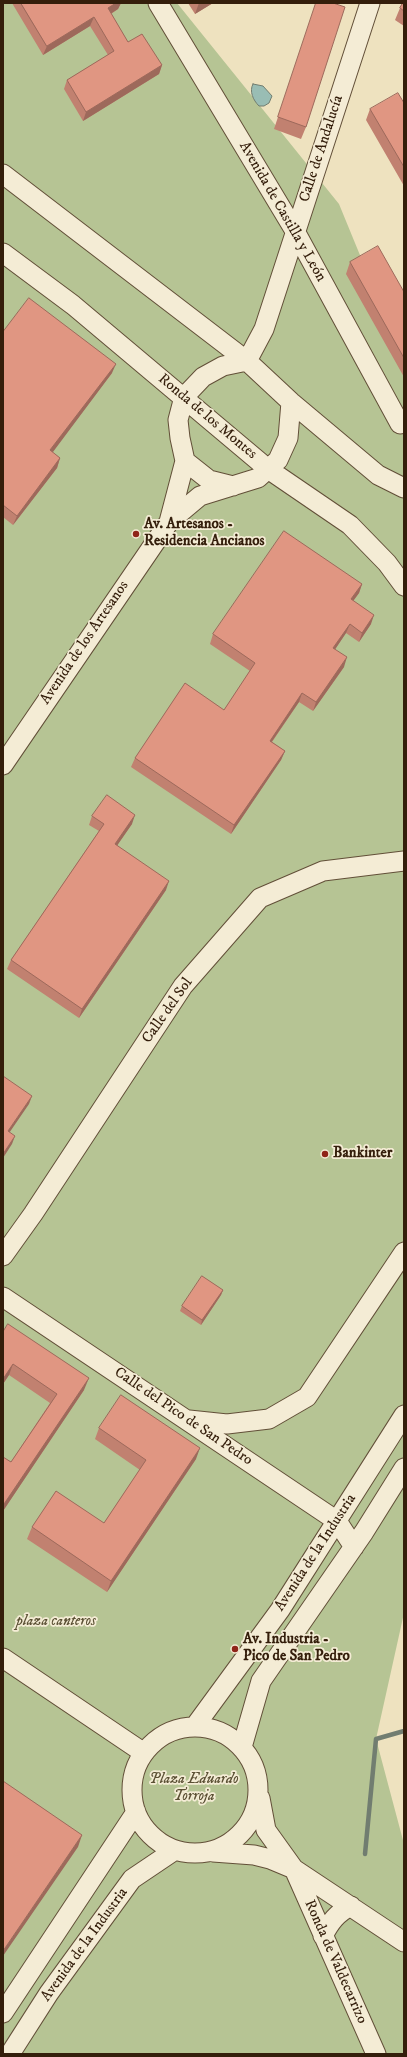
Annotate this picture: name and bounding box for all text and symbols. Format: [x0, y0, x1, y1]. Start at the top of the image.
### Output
street label: Calle de Andalucía [296, 93, 348, 205]
street label: Avenida de Castilla y León [234, 139, 330, 285]
street label: Ronda de los Montes [154, 370, 260, 464]
place label: Av. Artesanos - Residencia Ancianos [144, 516, 265, 551]
marker: Av. Artesanos - Residencia Ancianos [131, 529, 141, 539]
street label: Avenida de los Artesanos [37, 578, 133, 708]
street label: Calle del Sol [139, 975, 197, 1047]
place label: Bankinter [333, 1145, 392, 1163]
marker: Bankinter [320, 1149, 330, 1159]
street label: Calle del Pico de San Pedro [110, 1364, 256, 1470]
street label: Avenida de la Industria [271, 1491, 361, 1615]
park label: plaza canteros [16, 1613, 96, 1631]
place label: Av. Industria - Pico de San Pedro [243, 1631, 350, 1666]
marker: Av. Industria - Pico de San Pedro [230, 1644, 240, 1654]
park label: Plaza Eduardo Torroja [149, 1771, 239, 1806]
street label: Avenida de la Industria [38, 1885, 132, 2005]
street label: Ronda de Valdecarrizo [300, 1897, 370, 2027]

